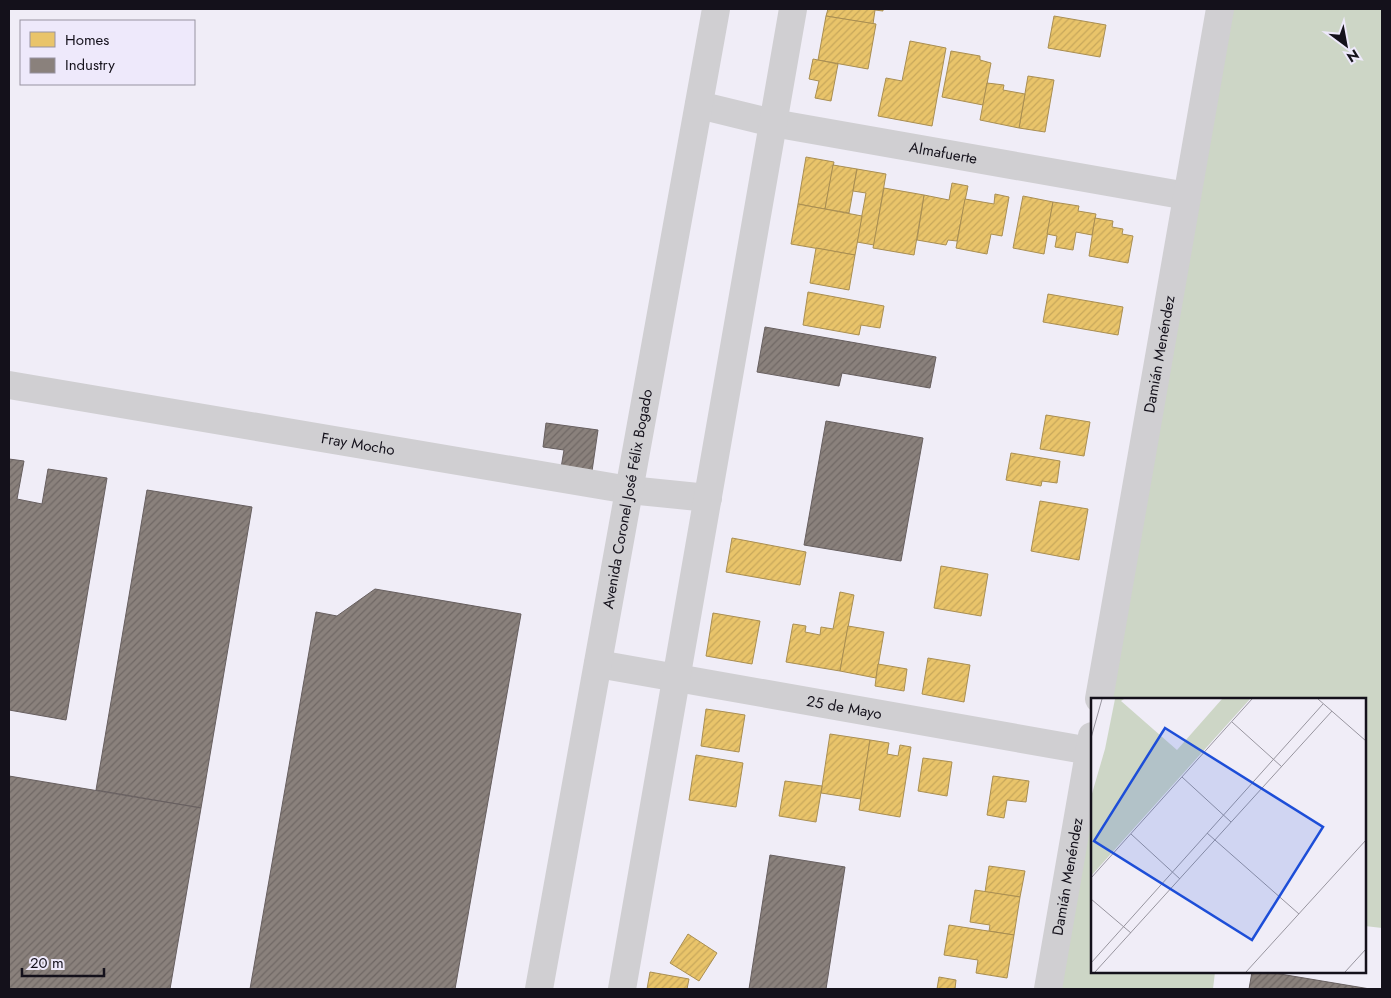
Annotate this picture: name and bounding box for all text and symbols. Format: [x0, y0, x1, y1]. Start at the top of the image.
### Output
legend [20, 20, 195, 85]
north arrow [1321, 20, 1371, 70]
text: Homes [65, 29, 109, 51]
text: N [1343, 45, 1363, 67]
text: Industry [65, 54, 115, 76]
street label: Almafuerte [907, 136, 979, 170]
street label: Damián Menéndez [1138, 294, 1181, 415]
street label: Avenida Coronel José Félix Bogado [597, 387, 658, 611]
street label: Fray Mocho [320, 427, 396, 461]
street label: 25 de Mayo [805, 690, 884, 725]
inset map [1091, 698, 1366, 973]
street label: Damián Menéndez [1046, 816, 1089, 937]
scale bar [22, 946, 105, 978]
text: 20 m [30, 952, 64, 974]

